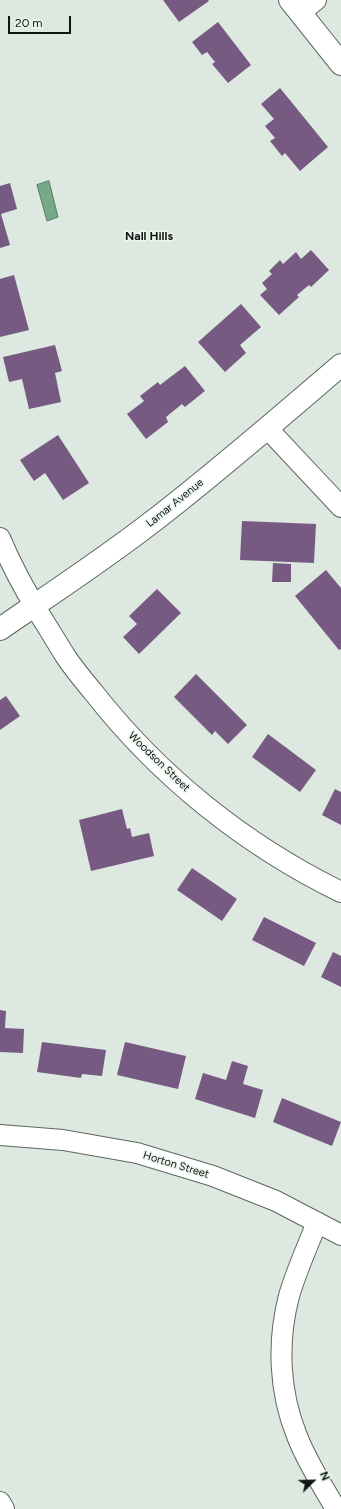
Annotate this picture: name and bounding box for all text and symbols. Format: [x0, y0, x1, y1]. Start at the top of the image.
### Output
scale bar [10, 8, 73, 34]
text: 20 m [15, 16, 43, 30]
district label: Nall Hills [125, 229, 173, 243]
street label: Lamar Avenue [144, 476, 206, 530]
street label: Woodson Street [125, 729, 193, 795]
street label: Horton Street [141, 1149, 211, 1181]
north arrow [293, 1461, 333, 1501]
text: N [317, 1470, 332, 1483]

